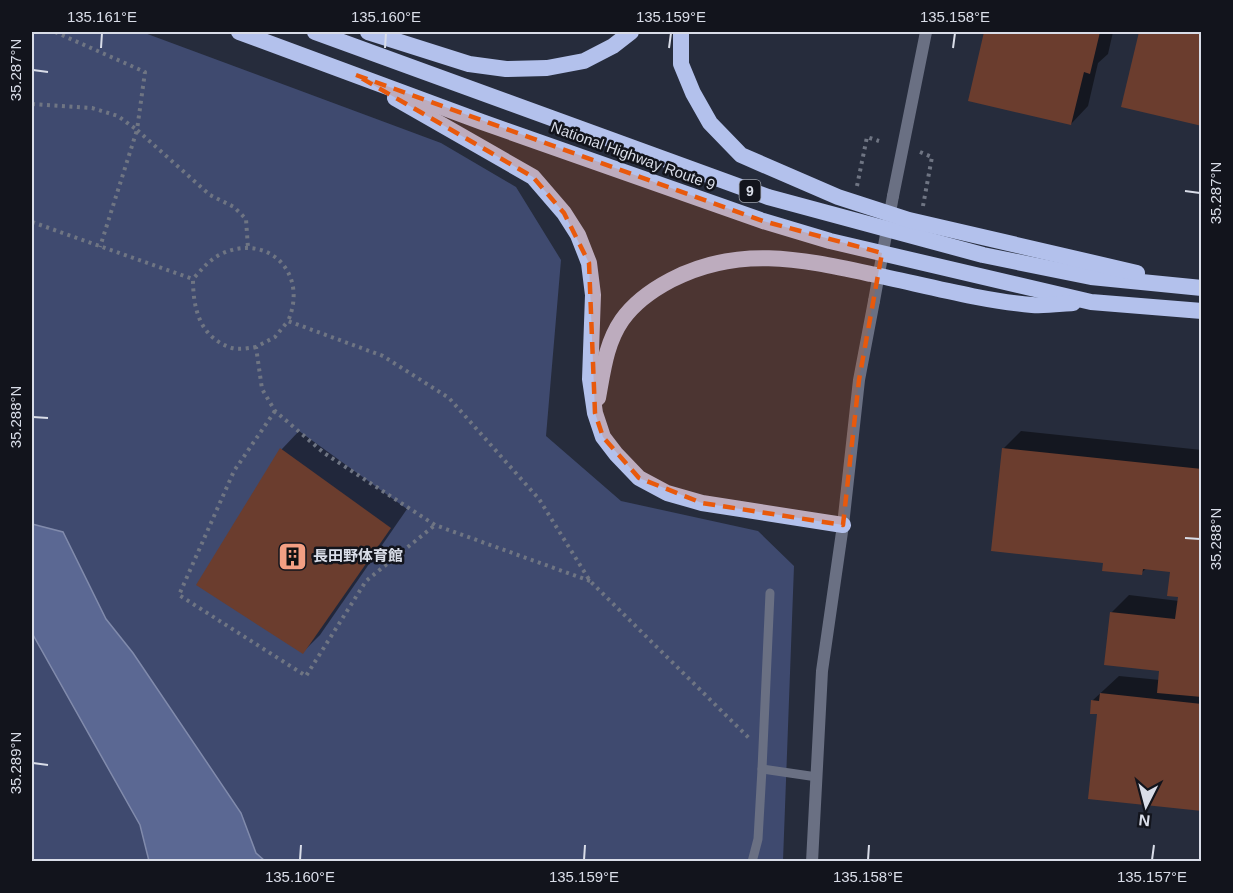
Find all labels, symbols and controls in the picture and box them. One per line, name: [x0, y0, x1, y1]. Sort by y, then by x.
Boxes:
text: 135.161°E: [67, 8, 137, 25]
text: 135.160°E: [351, 8, 421, 25]
text: 135.159°E: [636, 8, 706, 25]
text: 135.158°E: [920, 8, 990, 25]
text: 35.287°N: [7, 39, 24, 101]
street label: National Highway Route 9: [549, 118, 718, 193]
text: 35.287°N: [1207, 162, 1224, 224]
road number: 9: [740, 180, 760, 202]
text: 35.288°N: [7, 386, 24, 448]
text: 35.288°N: [1207, 508, 1224, 570]
building icon: 長田野体育館: [276, 540, 308, 572]
place label: 長田野体育館: [313, 547, 403, 564]
text: 35.289°N: [7, 732, 24, 794]
north arrow: [1116, 776, 1176, 836]
text: N: [1138, 811, 1151, 829]
text: 135.160°E: [265, 868, 335, 885]
text: 135.159°E: [549, 868, 619, 885]
text: 135.158°E: [833, 868, 903, 885]
text: 135.157°E: [1117, 868, 1187, 885]

